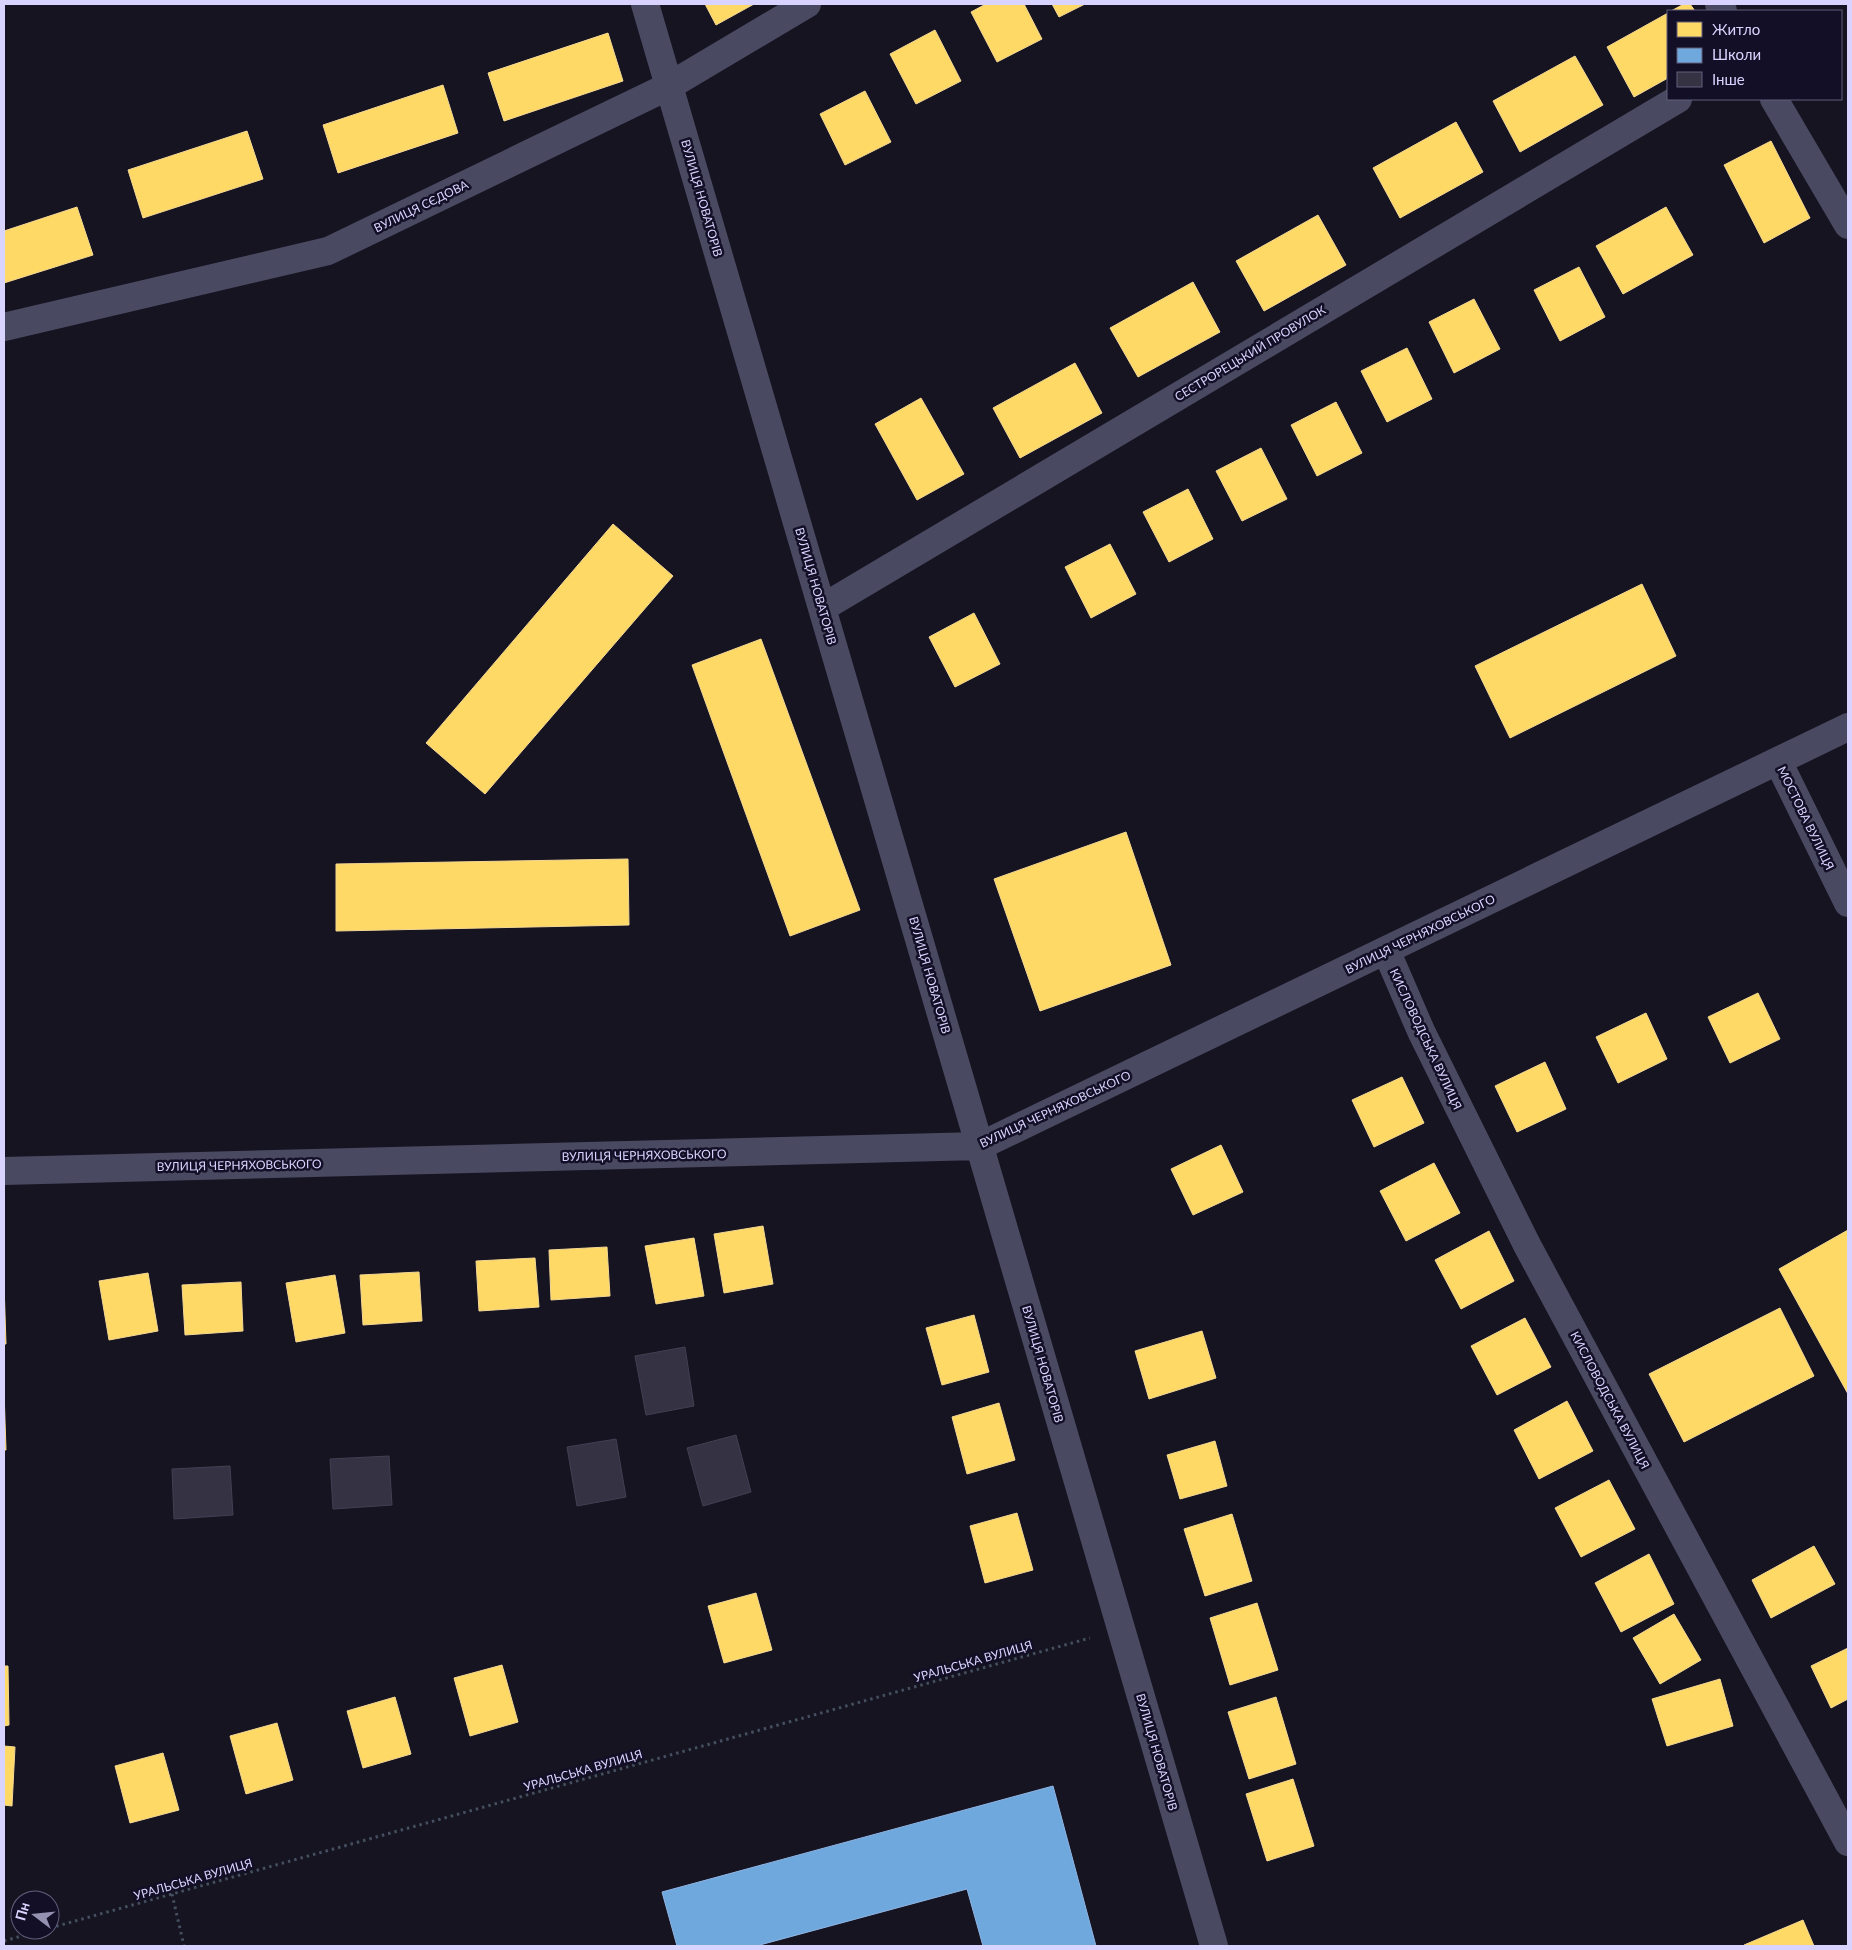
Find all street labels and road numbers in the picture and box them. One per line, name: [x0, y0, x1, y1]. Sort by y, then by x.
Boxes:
street label: ВУЛИЦЯ НОВАТОРІВ: [678, 138, 726, 258]
street label: ВУЛИЦЯ СЄДОВА: [371, 176, 471, 235]
street label: СЕСТРОРЕЦЬКИЙ ПРОВУЛОК: [1172, 302, 1328, 404]
street label: ВУЛИЦЯ НОВАТОРІВ: [792, 526, 840, 646]
street label: МОСТОВА ВУЛИЦЯ: [1774, 764, 1838, 872]
street label: ВУЛИЦЯ ЧЕРНЯХОВСЬКОГО: [1343, 891, 1498, 977]
street label: ВУЛИЦЯ НОВАТОРІВ: [906, 915, 954, 1035]
street label: КИСЛОВОДСЬКА ВУЛИЦЯ: [1387, 966, 1465, 1112]
street label: ВУЛИЦЯ ЧЕРНЯХОВСЬКОГО: [977, 1067, 1133, 1151]
street label: ВУЛИЦЯ ЧЕРНЯХОВСЬКОГО: [561, 1146, 727, 1164]
street label: ВУЛИЦЯ ЧЕРНЯХОВСЬКОГО: [156, 1156, 322, 1174]
street label: ВУЛИЦЯ НОВАТОРІВ: [1019, 1304, 1067, 1424]
street label: КИСЛОВОДСЬКА ВУЛИЦЯ: [1567, 1329, 1653, 1471]
street label: УРАЛЬСЬКА ВУЛИЦЯ: [912, 1637, 1034, 1685]
street label: ВУЛИЦЯ НОВАТОРІВ: [1133, 1692, 1181, 1812]
street label: УРАЛЬСЬКА ВУЛИЦЯ: [522, 1746, 644, 1794]
street label: УРАЛЬСЬКА ВУЛИЦЯ: [132, 1855, 254, 1903]

